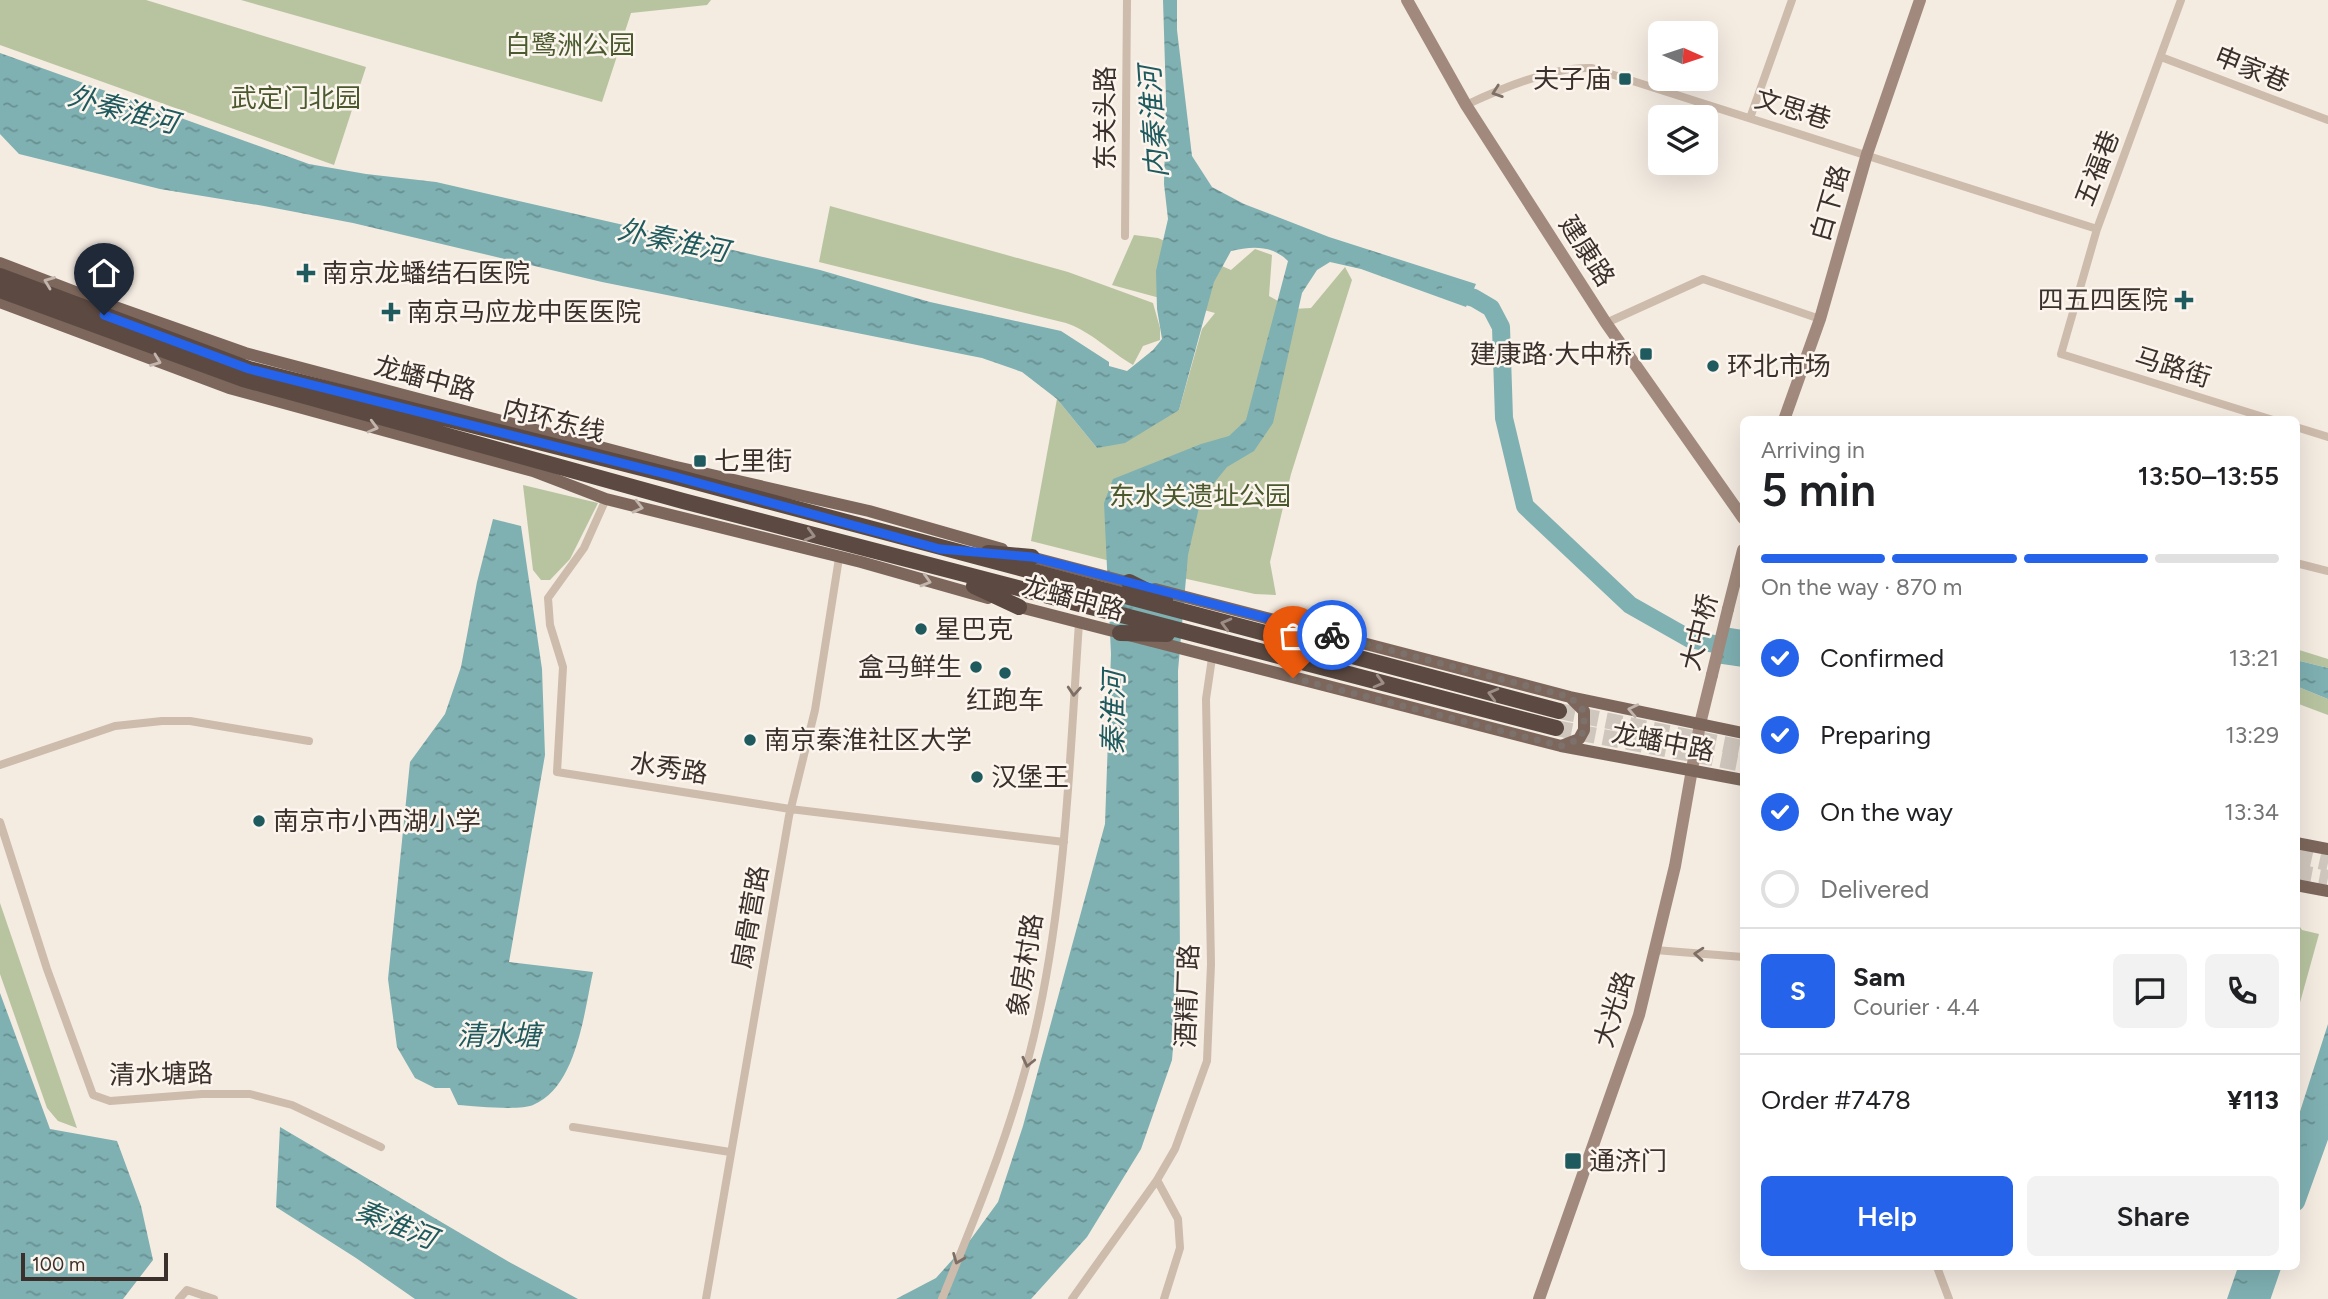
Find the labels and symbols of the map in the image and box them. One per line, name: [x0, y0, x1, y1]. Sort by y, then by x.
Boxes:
north arrow: [1648, 21, 1718, 91]
park label: 白鹭洲公园: [505, 29, 635, 61]
street label: 申家巷: [2210, 40, 2294, 98]
water label: 内秦淮河: [1132, 60, 1174, 179]
place label: 夫子庙: [1533, 63, 1611, 95]
street label: 东关头路: [1089, 66, 1121, 170]
marker: 夫子庙: [1617, 71, 1633, 87]
water label: 外秦淮河: [65, 78, 186, 141]
park label: 武定门北园: [231, 82, 361, 114]
street label: 文思巷: [1751, 82, 1835, 136]
one-way arrow: [1492, 84, 1504, 98]
street label: 五福巷: [2068, 126, 2126, 210]
street label: 白下路: [1804, 161, 1856, 245]
street label: 建康路: [1552, 210, 1622, 292]
water label: 外秦淮河: [615, 212, 736, 269]
pin: [74, 243, 134, 315]
place label: 南京龙蟠结石医院: [322, 257, 530, 289]
marker: 南京龙蟠结石医院: [296, 263, 316, 283]
one-way arrow: [44, 276, 56, 290]
place label: 四五四医院: [2038, 284, 2168, 316]
marker: 四五四医院: [2174, 290, 2194, 310]
place label: 南京马应龙中医医院: [407, 296, 641, 328]
marker: 南京马应龙中医医院: [381, 302, 401, 322]
place label: 建康路·大中桥: [1469, 338, 1632, 370]
street label: 马路街: [2131, 340, 2215, 394]
marker: 建康路·大中桥: [1638, 346, 1654, 362]
street label: 龙蟠中路: [371, 349, 479, 407]
place label: 环北市场: [1727, 350, 1831, 382]
one-way arrow: [149, 352, 161, 366]
marker: 环北市场: [1705, 358, 1721, 374]
street label: 内环东线: [500, 392, 608, 448]
one-way arrow: [367, 419, 379, 433]
place label: 七里街: [714, 445, 792, 477]
marker: 七里街: [692, 453, 708, 469]
park label: 东水关遗址公园: [1109, 480, 1291, 512]
one-way arrow: [631, 499, 643, 513]
one-way arrow: [804, 527, 816, 541]
street label: 龙蟠中路: [1019, 569, 1127, 627]
one-way arrow: [920, 572, 932, 587]
street label: 大中桥: [1674, 590, 1724, 674]
courier: [1297, 600, 1367, 670]
pin: [1263, 606, 1323, 678]
place label: 星巴克: [935, 613, 1013, 645]
one-way arrow: [1220, 618, 1232, 632]
marker: 星巴克: [913, 621, 929, 637]
place label: 盒马鲜生: [858, 651, 962, 683]
marker: 盒马鲜生: [968, 659, 984, 675]
marker: 红跑车: [997, 665, 1013, 681]
water label: 秦淮河: [1095, 666, 1131, 755]
one-way arrow: [1373, 674, 1385, 688]
place label: 红跑车: [966, 684, 1044, 716]
one-way arrow: [1067, 686, 1082, 697]
one-way arrow: [1488, 688, 1500, 702]
one-way arrow: [1627, 704, 1639, 719]
street label: 龙蟠中路: [1609, 716, 1717, 768]
place label: 南京秦淮社区大学: [764, 724, 972, 756]
marker: 南京秦淮社区大学: [742, 732, 758, 748]
street label: 水秀路: [628, 746, 710, 790]
place label: 汉堡王: [991, 761, 1069, 793]
marker: 汉堡王: [969, 769, 985, 785]
place label: 南京市小西湖小学: [273, 805, 481, 837]
marker: 南京市小西湖小学: [251, 813, 267, 829]
street label: 扇骨营路: [725, 863, 775, 971]
street label: 象房村路: [1001, 911, 1049, 1019]
street label: 酒精厂路: [1169, 943, 1205, 1049]
one-way arrow: [1693, 947, 1704, 962]
street label: 大光路: [1587, 967, 1641, 1051]
water label: 清水塘: [457, 1018, 545, 1052]
one-way arrow: [1022, 1056, 1036, 1068]
street label: 清水塘路: [109, 1057, 213, 1091]
place label: 通济门: [1589, 1145, 1667, 1177]
marker: 通济门: [1563, 1151, 1583, 1171]
water label: 秦淮河: [351, 1193, 446, 1257]
scale bar: [21, 1250, 168, 1282]
one-way arrow: [953, 1253, 967, 1265]

